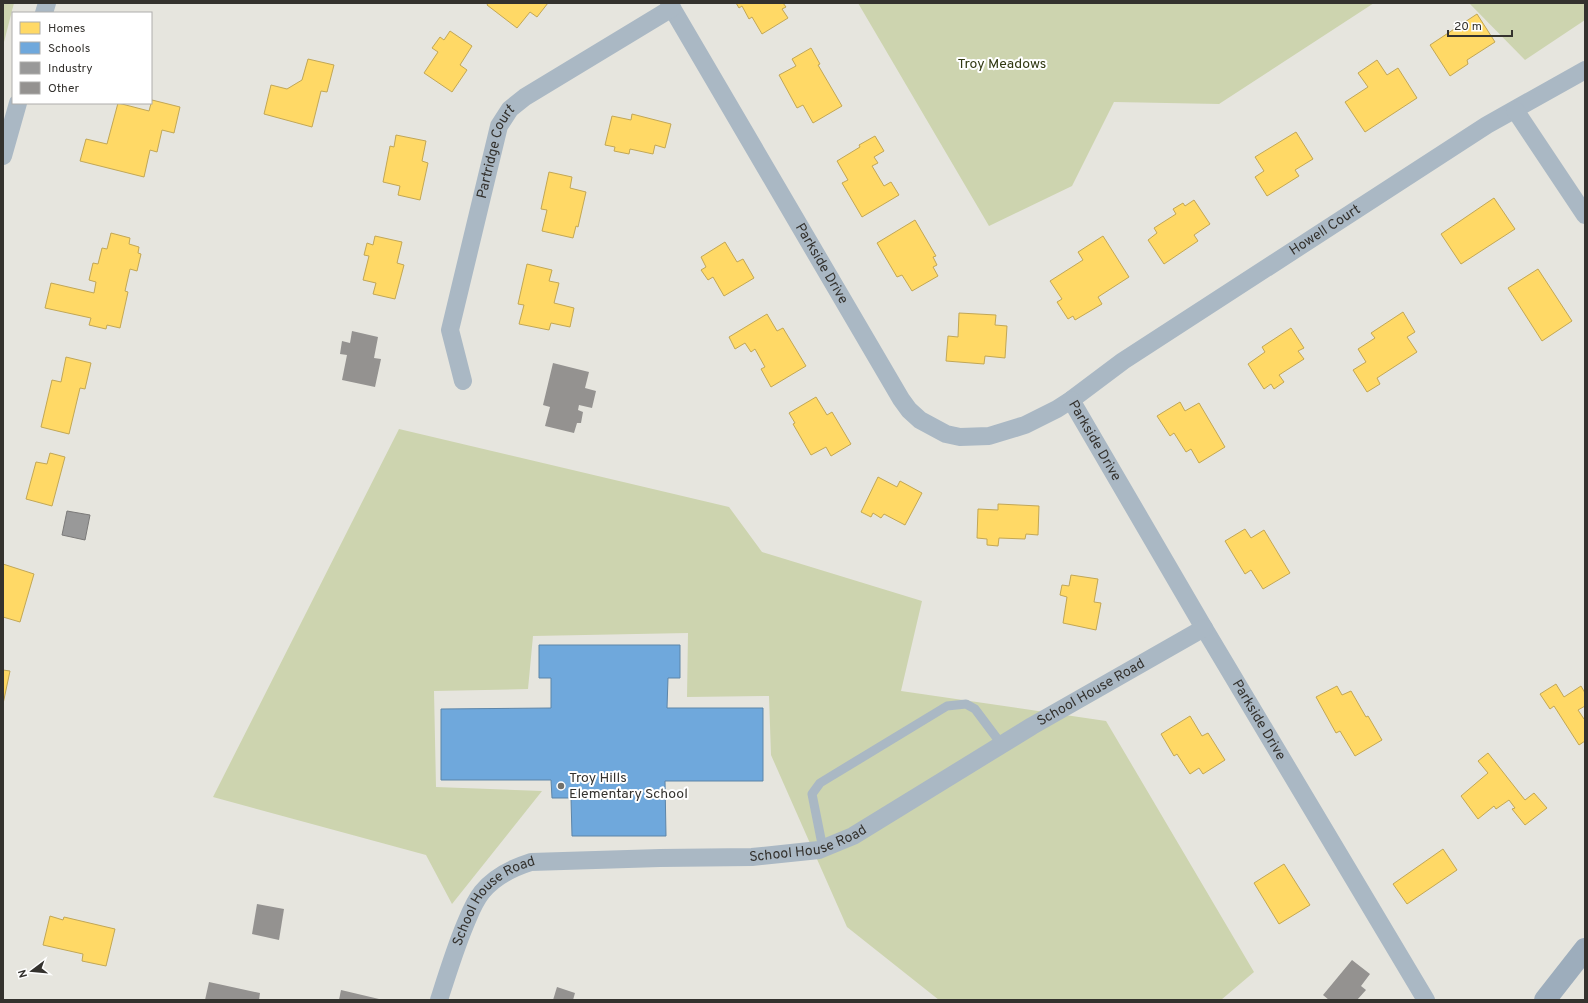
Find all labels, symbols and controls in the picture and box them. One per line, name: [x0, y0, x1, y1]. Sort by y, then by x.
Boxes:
legend: [12, 12, 152, 104]
scale bar: [1448, 12, 1512, 38]
text: 20 m: [1454, 19, 1482, 35]
text: Homes: [48, 21, 85, 37]
text: Schools: [48, 41, 90, 57]
park label: Troy Meadows: [958, 56, 1046, 73]
text: Industry: [48, 61, 93, 77]
text: Other: [48, 81, 80, 97]
street label: Partridge Court: [473, 100, 518, 200]
street label: Howell Court: [1286, 201, 1364, 259]
street label: Parkside Drive: [791, 220, 852, 307]
street label: Parkside Drive: [1064, 397, 1125, 484]
street label: School House Road: [1034, 655, 1148, 730]
street label: Parkside Drive: [1228, 677, 1289, 763]
place label: Troy Hills Elementary School: [569, 770, 688, 803]
marker: Troy Hills Elementary School: [556, 781, 566, 791]
street label: School House Road: [748, 821, 870, 866]
street label: School House Road: [449, 853, 537, 948]
north arrow: [12, 951, 52, 991]
text: N: [16, 968, 31, 979]

